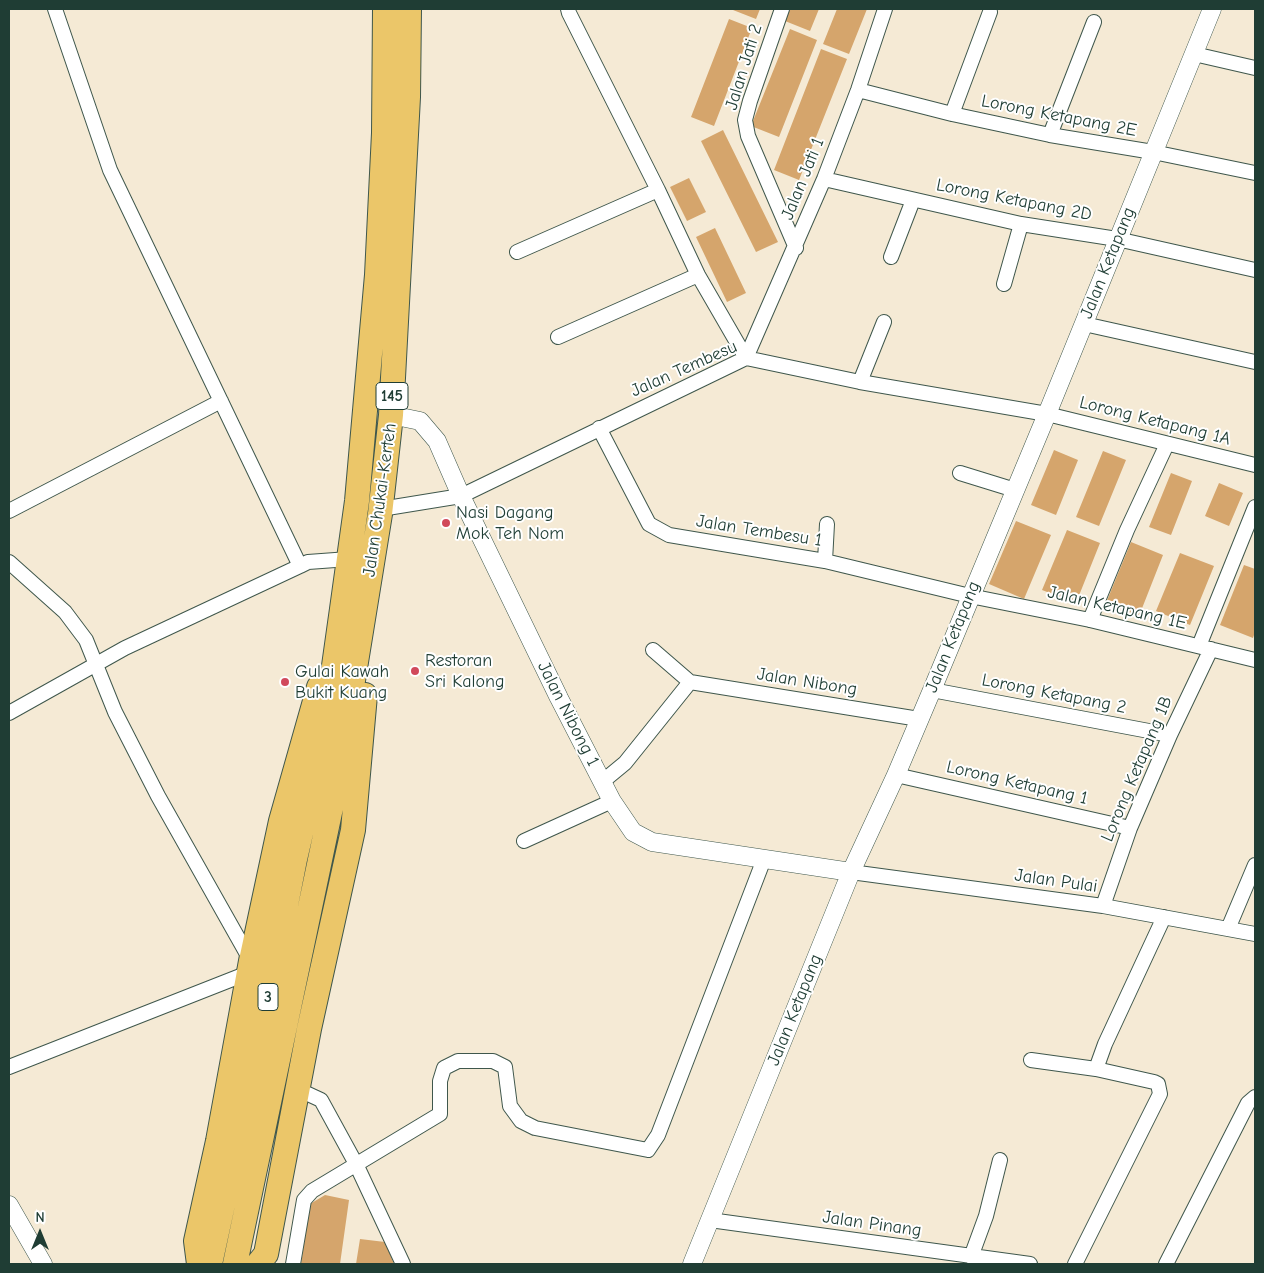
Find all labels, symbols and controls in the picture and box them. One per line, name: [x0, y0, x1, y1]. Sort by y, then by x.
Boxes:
street label: Jalan Jati 2: [721, 21, 767, 113]
street label: Lorong Ketapang 2E: [980, 90, 1138, 142]
street label: Jalan Jati 1: [777, 135, 829, 223]
street label: Lorong Ketapang 2D: [934, 174, 1094, 226]
street label: Jalan Ketapang: [1076, 204, 1140, 322]
street label: Jalan Tembesu: [628, 336, 740, 402]
road number: 145: [376, 382, 408, 410]
street label: Lorong Ketapang 1A: [1077, 392, 1233, 450]
street label: Jalan Chukai-Kerteh: [359, 422, 401, 578]
place label: Nasi Dagang Mok Teh Nom: [456, 502, 564, 544]
street label: Jalan Tembesu 1: [695, 510, 823, 552]
marker: Nasi Dagang Mok Teh Nom: [440, 517, 452, 529]
street label: Jalan Ketapang: [921, 578, 985, 696]
street label: Jalan Ketapang 1E: [1045, 581, 1189, 635]
place label: Restoran Sri Kalong: [425, 650, 505, 692]
street label: Jalan Nibong 1: [532, 658, 604, 770]
place label: Gulai Kawah Bukit Kuang: [295, 661, 389, 704]
street label: Jalan Nibong: [755, 663, 859, 701]
marker: Restoran Sri Kalong: [409, 665, 421, 677]
street label: Lorong Ketapang 2: [980, 669, 1128, 719]
marker: Gulai Kawah Bukit Kuang: [279, 676, 291, 688]
street label: Lorong Ketapang 1B: [1097, 693, 1177, 845]
street label: Lorong Ketapang 1: [944, 756, 1090, 810]
street label: Jalan Pulai: [1013, 865, 1099, 897]
street label: Jalan Ketapang: [763, 951, 827, 1069]
road number: 3: [258, 984, 278, 1010]
street label: Jalan Pinang: [821, 1206, 923, 1242]
north arrow: [15, 1208, 65, 1258]
text: N: [35, 1209, 45, 1226]

